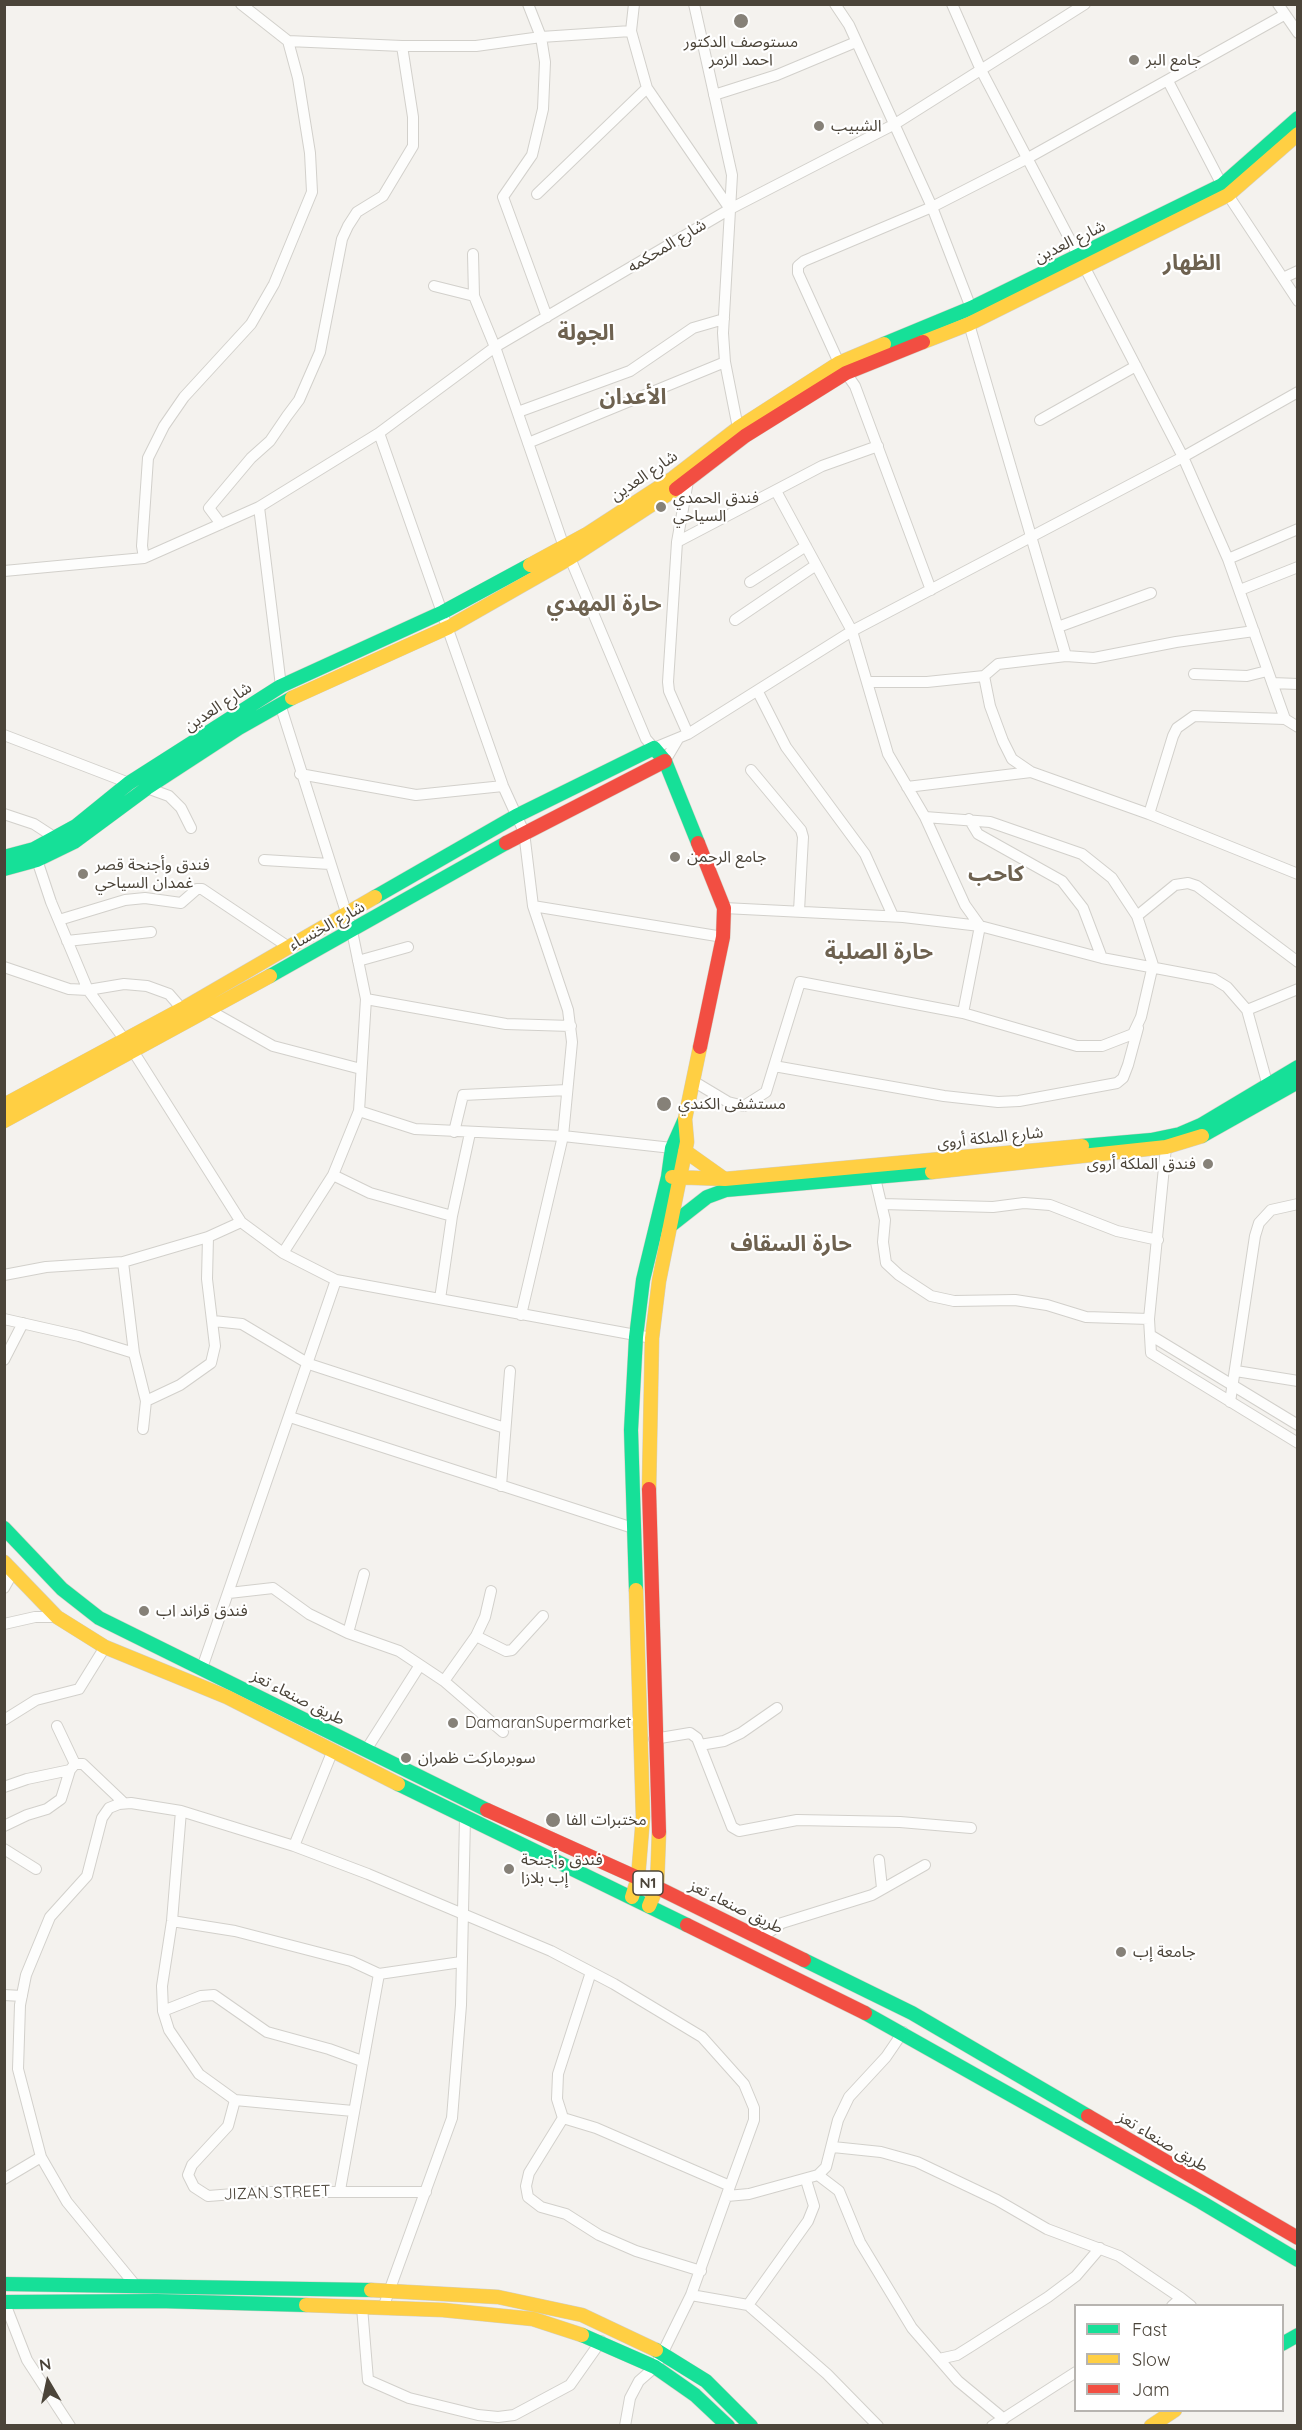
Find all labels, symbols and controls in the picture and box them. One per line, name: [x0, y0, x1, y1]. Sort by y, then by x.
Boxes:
marker: مستوصف الدكتور احمد الزمر: [732, 12, 750, 30]
place label: مستوصف الدكتور احمد الزمر: [684, 32, 798, 70]
place label: جامع البر: [1146, 50, 1201, 70]
marker: جامع البر: [1127, 53, 1141, 67]
place label: الشبيب: [831, 116, 882, 136]
marker: الشبيب: [812, 119, 826, 133]
street label: شارع المحكمه: [624, 215, 710, 277]
street label: شارع العدين: [1031, 217, 1109, 267]
district label: الظهار: [1163, 250, 1221, 276]
district label: الجولة: [557, 320, 615, 346]
district label: الأعدان: [599, 384, 667, 410]
street label: شارع العدين: [607, 447, 681, 505]
place label: فندق الحمدي السياحي: [673, 488, 759, 526]
marker: فندق الحمدي السياحي: [654, 500, 668, 514]
district label: حارة المهدي: [547, 591, 661, 617]
street label: شارع العدين: [181, 678, 255, 736]
place label: جامع الرحمن: [687, 847, 766, 867]
marker: جامع الرحمن: [668, 850, 682, 864]
place label: فندق وأجنحة قصر غمدان السياحي: [95, 855, 210, 893]
district label: كاحب: [968, 861, 1024, 887]
marker: فندق وأجنحة قصر غمدان السياحي: [76, 867, 90, 881]
street label: شارع الخنساء: [286, 897, 368, 955]
district label: حارة الصلبة: [825, 939, 933, 965]
place label: مستشفى الكندي: [678, 1094, 786, 1114]
marker: مستشفى الكندي: [655, 1095, 673, 1113]
street label: شارع الملكة أروى: [936, 1123, 1044, 1153]
place label: فندق الملكة أروى: [1087, 1154, 1196, 1174]
marker: فندق الملكة أروى: [1201, 1157, 1215, 1171]
district label: حارة السقاف: [730, 1231, 852, 1257]
place label: فندق قراند اب: [156, 1601, 248, 1621]
marker: فندق قراند اب: [137, 1604, 151, 1618]
street label: طريق صنعاء تعز: [248, 1666, 348, 1730]
place label: DamaranSupermarket: [465, 1713, 632, 1733]
marker: DamaranSupermarket: [446, 1716, 460, 1730]
place label: سوبرماركت ظمران: [418, 1748, 536, 1768]
marker: سوبرماركت ظمران: [399, 1751, 413, 1765]
place label: مختبرات الفا: [566, 1810, 647, 1830]
marker: مختبرات الفا: [544, 1811, 562, 1829]
place label: فندق وأجنحة إب بلازا: [521, 1850, 603, 1888]
marker: فندق وأجنحة إب بلازا: [502, 1862, 516, 1876]
road number: N1: [633, 1871, 663, 1895]
street label: طريق صنعاء تعز: [686, 1876, 786, 1938]
place label: جامعة إب: [1133, 1942, 1196, 1962]
marker: جامعة إب: [1114, 1945, 1128, 1959]
street label: طريق صنعاء تعز: [1114, 2107, 1212, 2177]
street label: JIZAN STREET: [223, 2182, 331, 2204]
legend: [1074, 2304, 1284, 2412]
text: Fast: [1132, 2318, 1167, 2341]
text: Slow: [1132, 2348, 1170, 2371]
north arrow: [18, 2352, 78, 2412]
text: N: [38, 2353, 53, 2375]
text: Jam: [1132, 2378, 1170, 2401]

